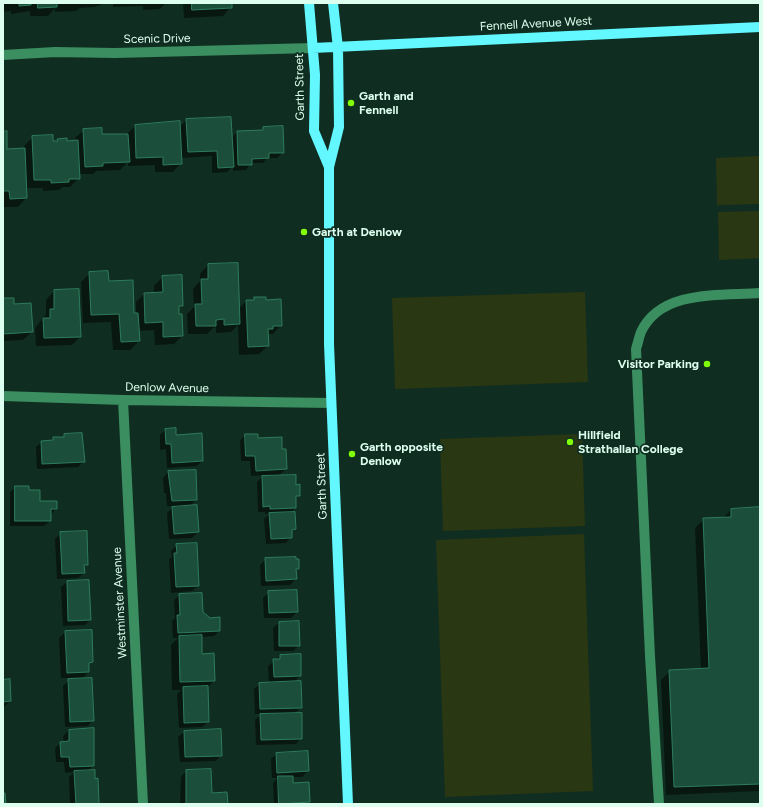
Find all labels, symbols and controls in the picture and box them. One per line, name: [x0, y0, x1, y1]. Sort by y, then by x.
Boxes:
street label: Fennell Avenue West: [479, 14, 593, 34]
street label: Scenic Drive: [123, 31, 191, 47]
street label: Garth Street: [292, 53, 308, 121]
place label: Garth and Fennell: [359, 89, 414, 117]
marker: Garth and Fennell: [346, 98, 356, 108]
place label: Garth at Denlow: [312, 225, 402, 239]
marker: Garth at Denlow: [299, 227, 309, 237]
place label: Visitor Parking: [618, 357, 699, 371]
marker: Visitor Parking: [702, 359, 712, 369]
street label: Denlow Avenue: [125, 380, 209, 396]
place label: Hillfield Strathallan College: [578, 428, 683, 456]
marker: Hillfield Strathallan College: [565, 437, 575, 447]
place label: Garth opposite Denlow: [360, 440, 443, 468]
marker: Garth opposite Denlow: [347, 449, 357, 459]
street label: Garth Street: [314, 452, 330, 520]
street label: Westminster Avenue: [110, 547, 130, 659]

